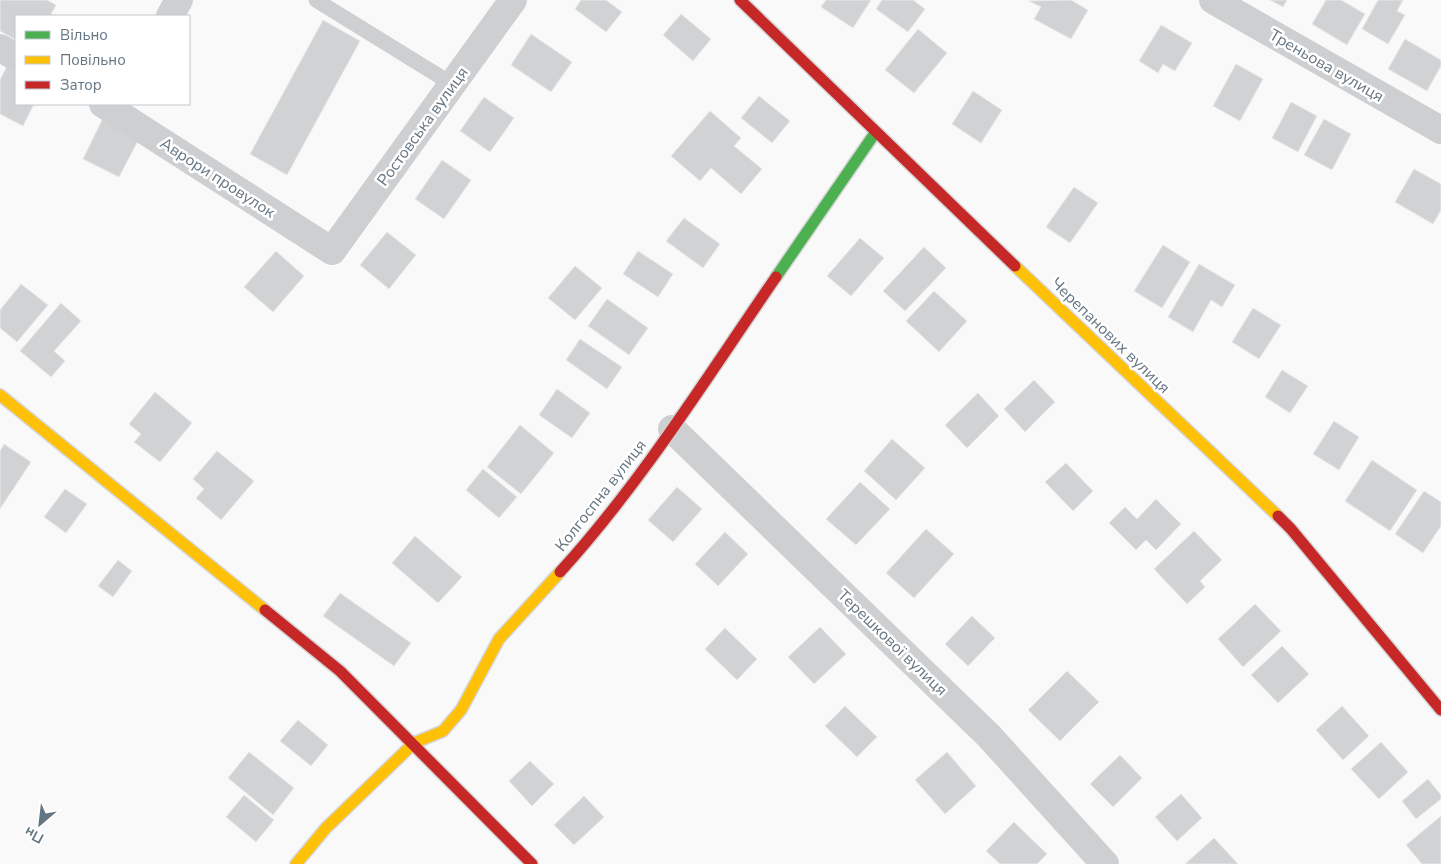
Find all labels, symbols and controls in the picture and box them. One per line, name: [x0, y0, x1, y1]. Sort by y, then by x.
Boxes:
legend: [15, 15, 190, 105]
street label: Треньова вулиця: [1265, 24, 1388, 108]
text: Вільно: [60, 25, 108, 45]
text: Повільно: [60, 50, 126, 70]
street label: Ростовська вулиця: [372, 63, 473, 191]
text: Затор: [60, 75, 102, 95]
street label: Аврори провулок: [156, 132, 280, 224]
street label: Черепанових вулиця: [1046, 273, 1175, 399]
street label: Колгоспна вулиця: [550, 435, 652, 556]
street label: Терешкової вулиця: [833, 585, 952, 701]
north arrow: [15, 799, 65, 849]
text: Пн: [21, 822, 47, 848]

